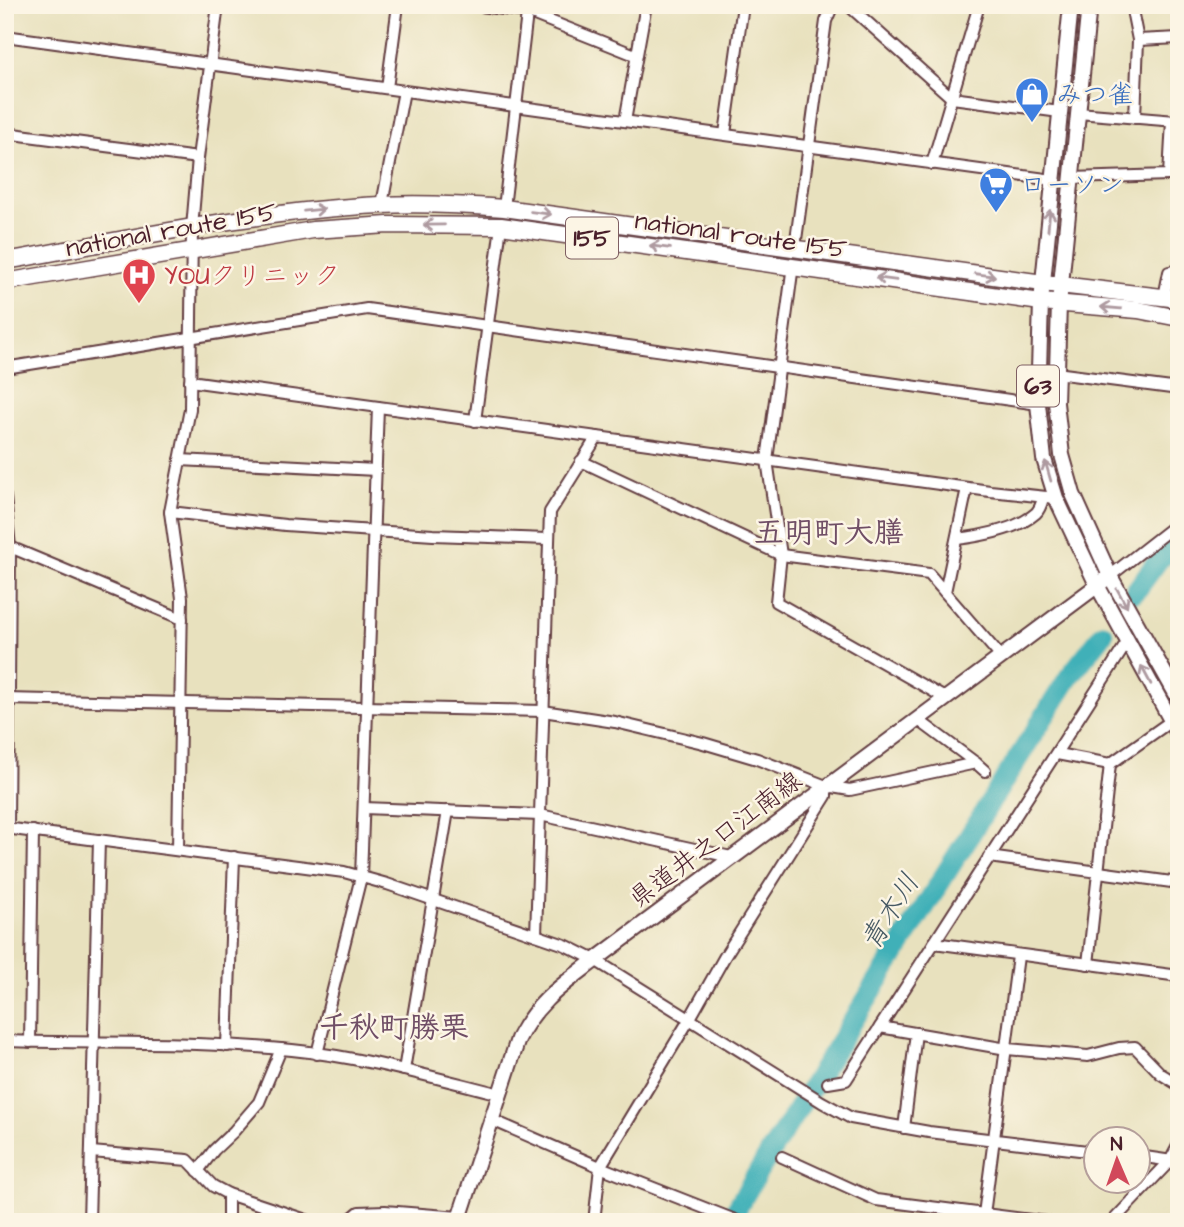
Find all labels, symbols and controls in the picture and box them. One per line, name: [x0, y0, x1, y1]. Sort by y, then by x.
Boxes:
shop icon: みつ雀: [1013, 75, 1051, 124]
place label: みつ雀: [1056, 77, 1134, 113]
supermarket icon: ローソン: [977, 165, 1015, 214]
place label: ローソン: [1020, 167, 1124, 203]
street label: national route 155: [63, 194, 279, 266]
street label: national route 155: [633, 202, 849, 268]
one-way arrow: [303, 204, 325, 217]
one-way arrow: [529, 206, 552, 219]
one-way arrow: [1043, 209, 1056, 232]
one-way arrow: [423, 218, 446, 231]
road number: 155: [566, 218, 618, 258]
one-way arrow: [650, 241, 672, 254]
hospital icon: YOUクリニック: [120, 256, 158, 305]
place label: YOUクリニック: [164, 258, 340, 294]
one-way arrow: [973, 268, 996, 281]
one-way arrow: [875, 272, 898, 285]
one-way arrow: [1101, 301, 1123, 314]
road number: 63: [1017, 366, 1059, 407]
one-way arrow: [1040, 460, 1053, 482]
district label: 五明町大膳: [754, 512, 904, 554]
one-way arrow: [1116, 587, 1129, 608]
one-way arrow: [1139, 665, 1153, 686]
street label: 県道井之口江南線: [622, 763, 809, 917]
water label: 青木川: [851, 866, 929, 958]
district label: 千秋町勝栗: [319, 1007, 469, 1049]
north arrow: [1082, 1126, 1152, 1196]
text: N: [1110, 1131, 1123, 1158]

